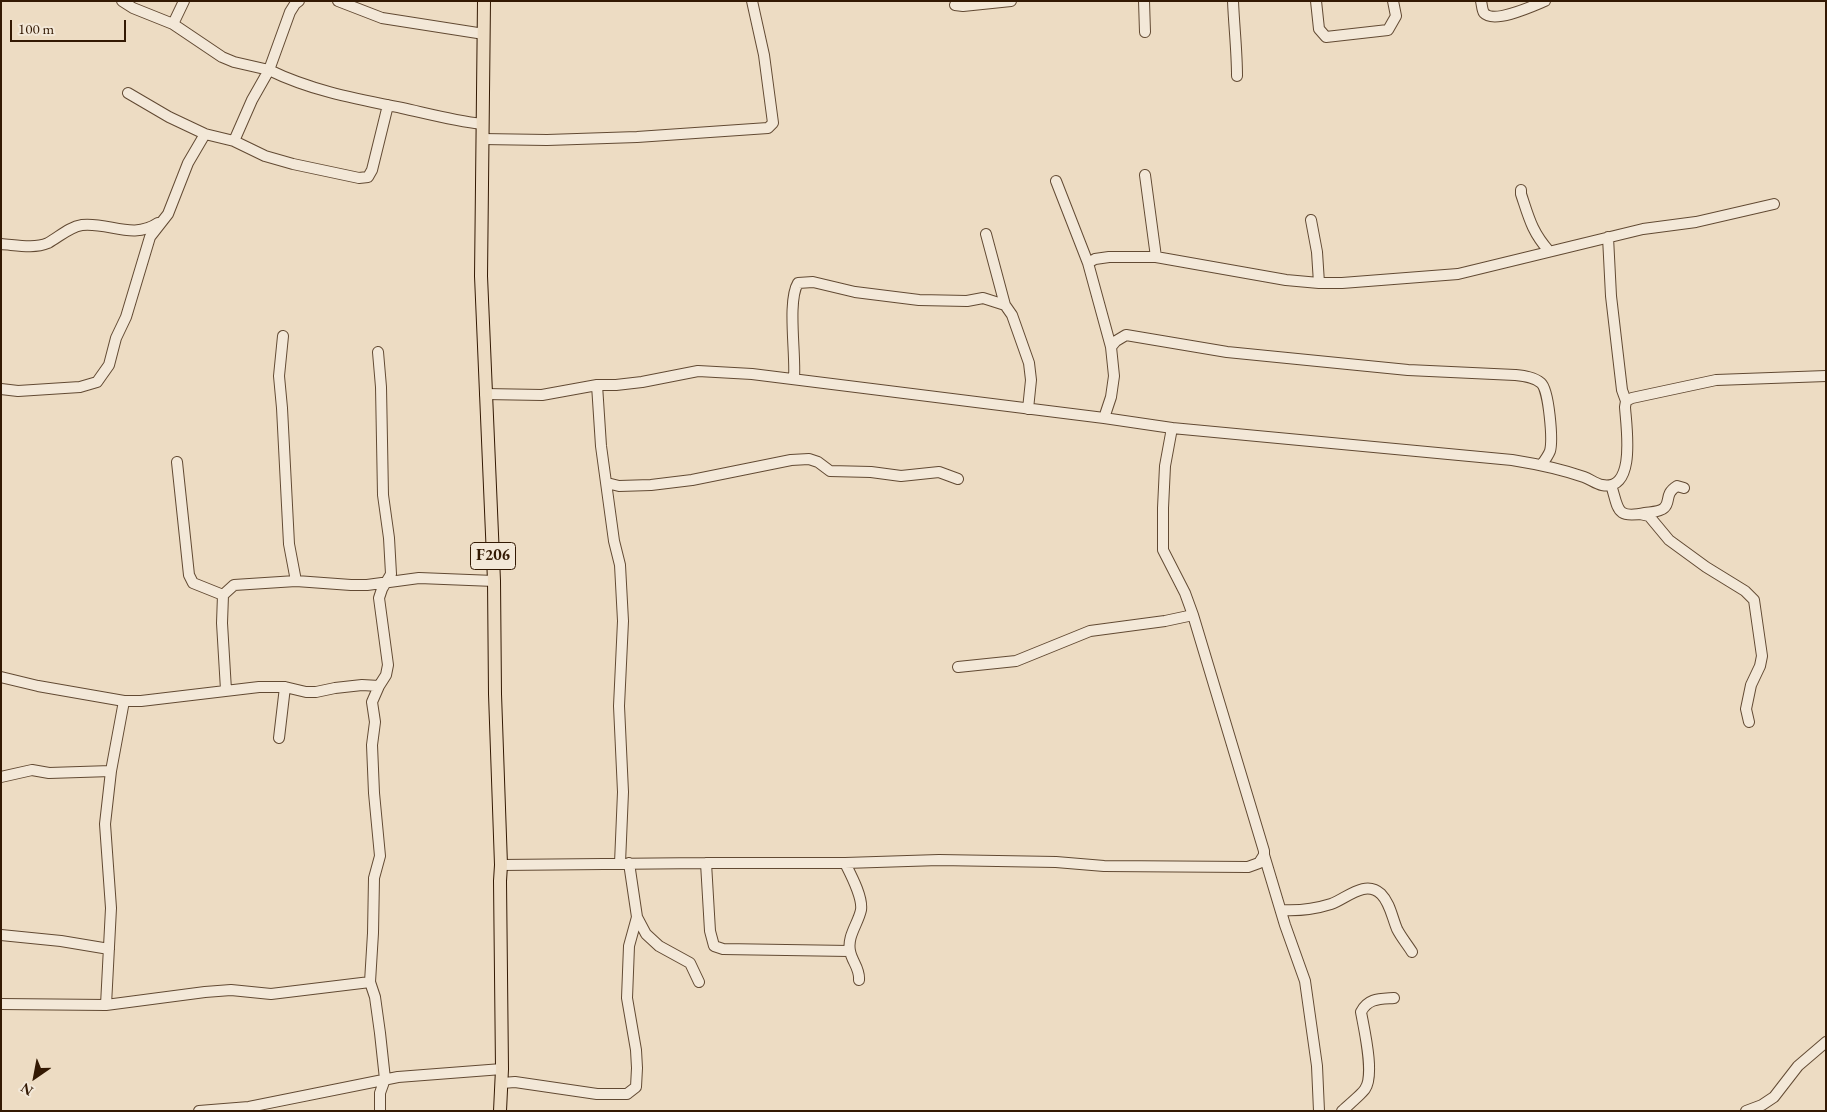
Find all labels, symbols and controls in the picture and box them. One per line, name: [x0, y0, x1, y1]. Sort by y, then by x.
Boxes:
scale bar: [12, 10, 129, 42]
text: 100 m: [18, 19, 54, 38]
road number: F206: [470, 542, 516, 570]
north arrow: [10, 1052, 60, 1102]
text: N: [17, 1079, 36, 1100]

